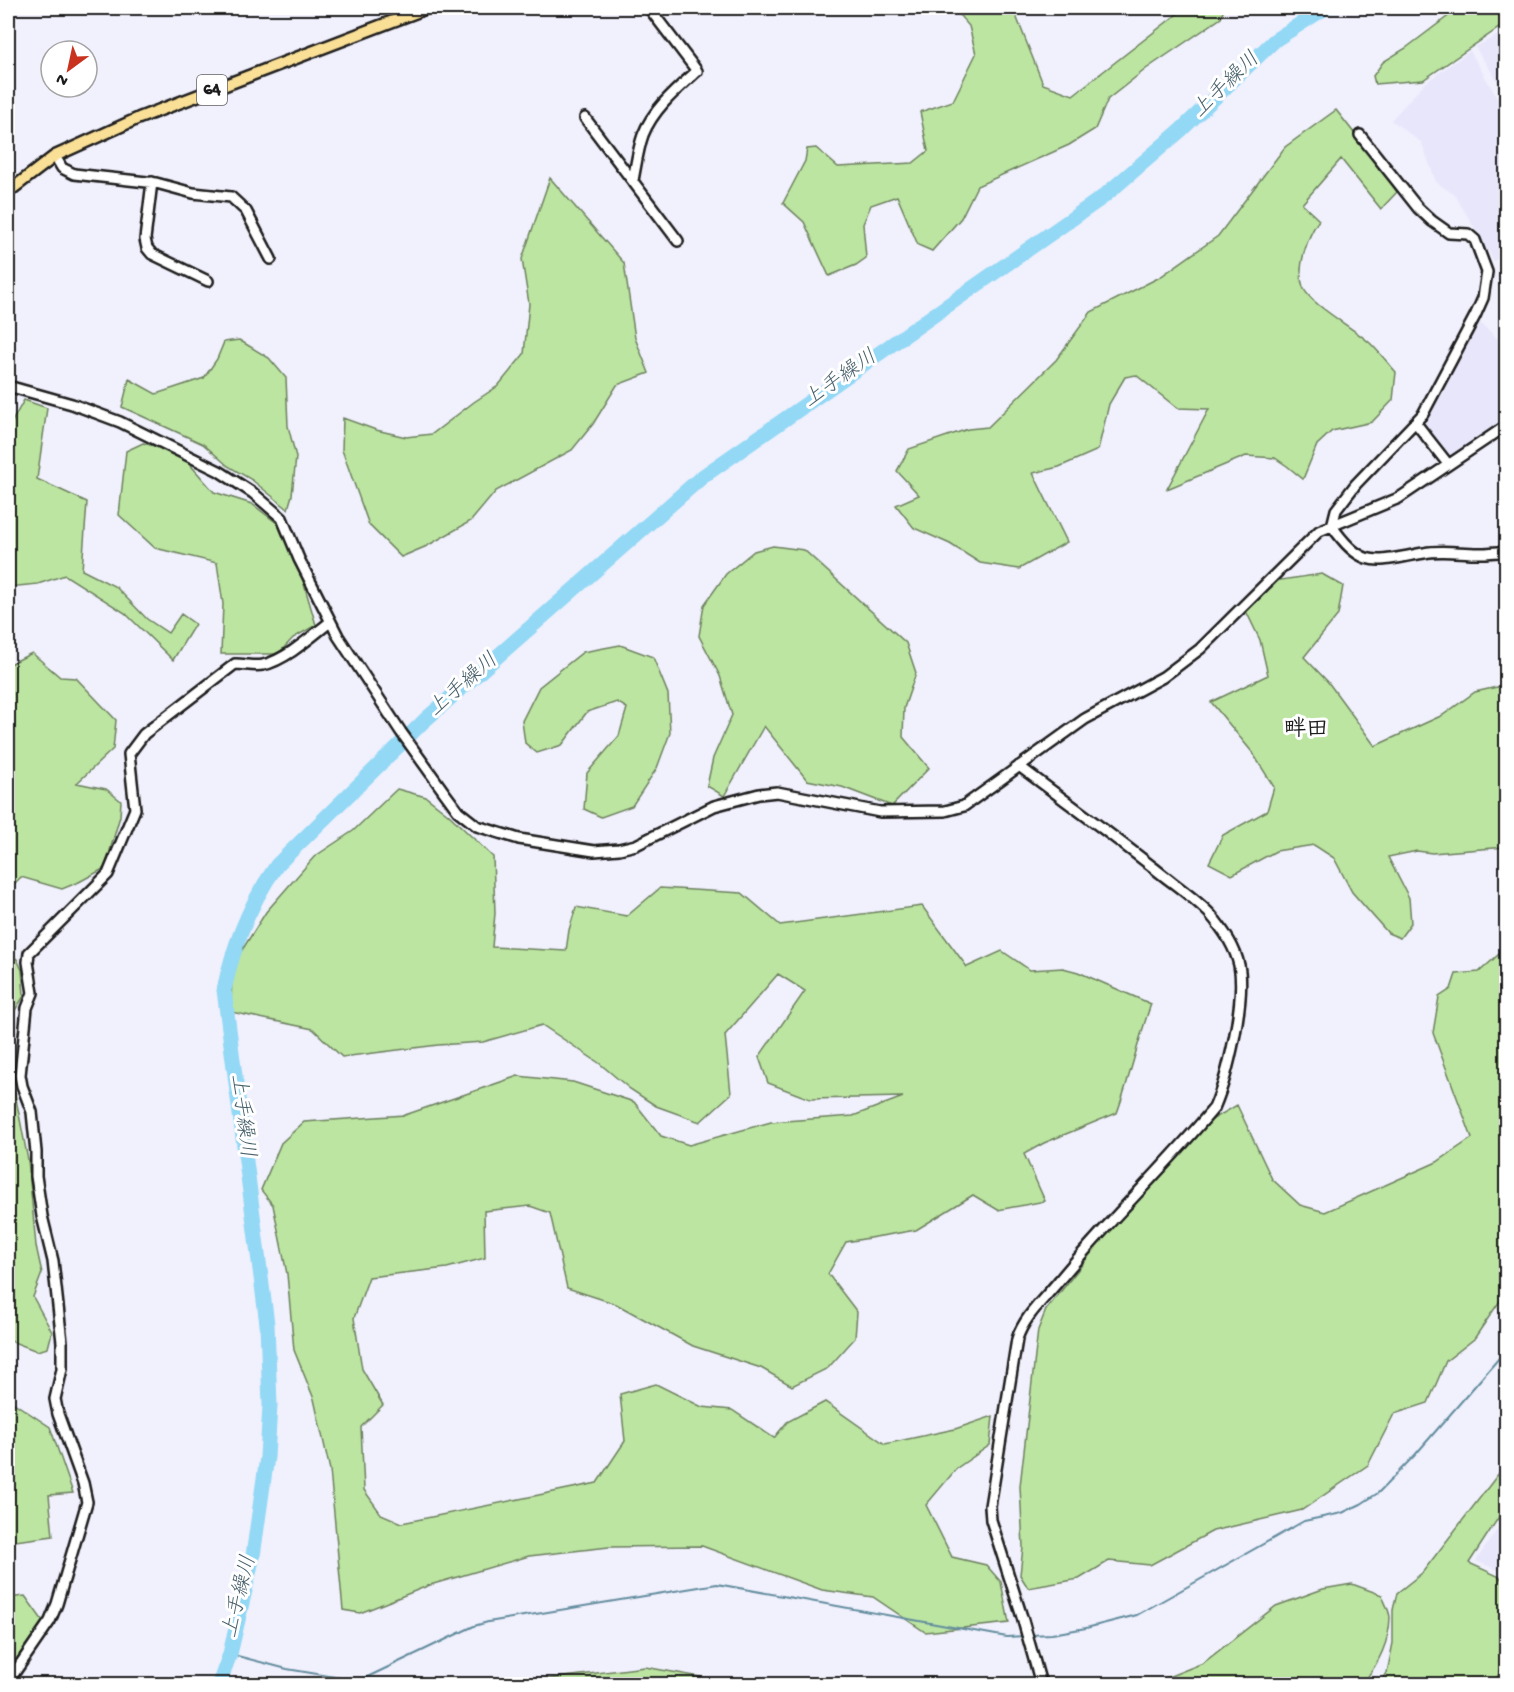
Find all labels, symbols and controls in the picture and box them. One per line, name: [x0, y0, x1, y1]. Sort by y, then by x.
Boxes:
north arrow: [39, 39, 99, 99]
water label: 上手繰川: [1187, 47, 1266, 124]
text: N: [53, 68, 72, 89]
road number: 64: [197, 75, 227, 105]
water label: 上手繰川: [799, 345, 883, 414]
water label: 上手繰川: [423, 648, 504, 723]
district label: 畔田: [1284, 716, 1328, 744]
water label: 上手繰川: [223, 1073, 260, 1159]
water label: 上手繰川: [218, 1553, 263, 1641]

